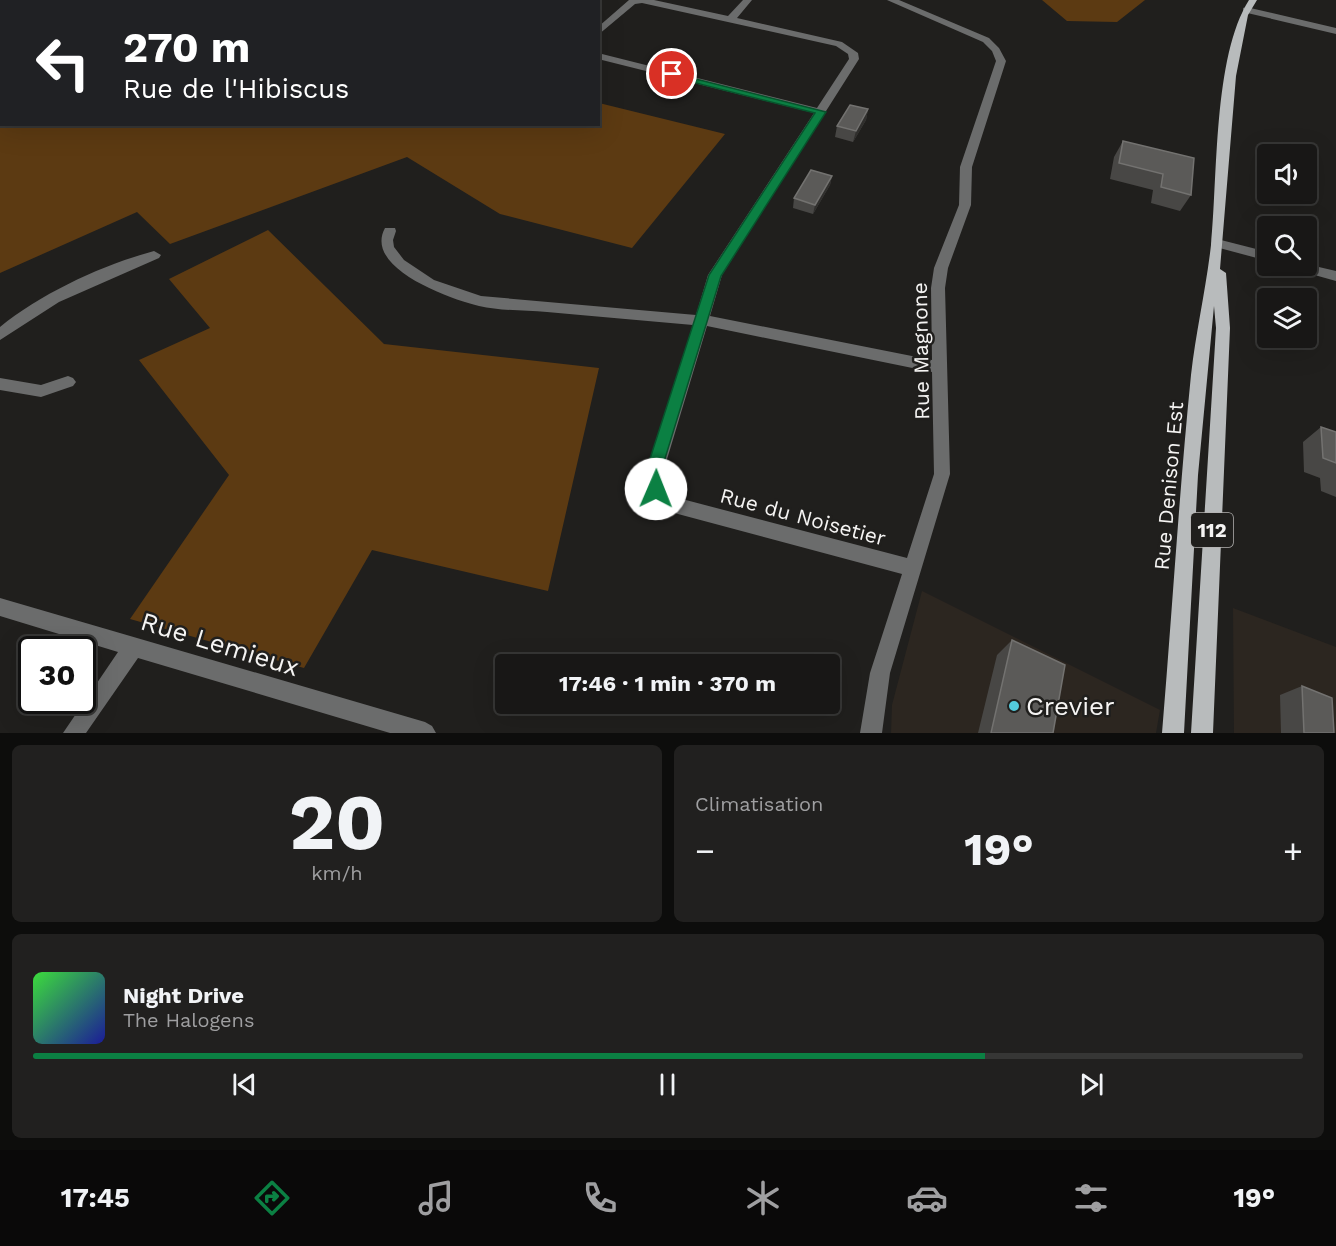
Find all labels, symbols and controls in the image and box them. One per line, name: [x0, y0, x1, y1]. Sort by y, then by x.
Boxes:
text: 270 m: [123, 23, 250, 72]
icon: left: [24, 24, 102, 102]
pin: [646, 48, 697, 99]
icon: arrive: [655, 57, 688, 90]
text: Rue de l'Hibiscus: [123, 73, 349, 105]
map controls: [1257, 144, 1317, 348]
button: sound: [1257, 144, 1317, 204]
button: search: [1257, 216, 1317, 276]
street label: Rue Magnone: [907, 282, 934, 420]
button: layers: [1257, 288, 1317, 348]
street label: Rue Denison Est: [1149, 401, 1188, 571]
position arrow: [624, 457, 688, 521]
street label: Rue du Noisetier: [717, 482, 889, 551]
road number: 112: [1191, 513, 1233, 547]
street label: Rue Lemieux: [137, 606, 303, 682]
speed limit sign: 30: [18, 636, 96, 714]
text: 17:46 · 1 min · 370 m: [559, 671, 776, 696]
place label: Crevier: [1026, 691, 1115, 721]
marker: Crevier: [1007, 699, 1021, 713]
text: 20: [289, 776, 385, 868]
text: Climatisation: [695, 792, 823, 816]
text: 19°: [964, 823, 1034, 876]
text: −: [695, 831, 715, 870]
text: +: [1283, 831, 1303, 870]
text: km/h: [311, 861, 363, 885]
text: Night Drive: [123, 983, 244, 1008]
text: The Halogens: [123, 1008, 255, 1032]
icon: previous: [228, 1068, 261, 1101]
icon: pause: [651, 1068, 684, 1101]
icon: next: [1075, 1068, 1108, 1101]
icon: directions: [251, 1177, 293, 1219]
icon: music: [415, 1177, 457, 1219]
icon: phone: [579, 1177, 621, 1219]
icon: climate: [742, 1177, 784, 1219]
icon: car: [906, 1177, 948, 1219]
icon: filters: [1070, 1177, 1112, 1219]
text: 17:45: [61, 1182, 130, 1214]
text: 19°: [1233, 1182, 1275, 1214]

